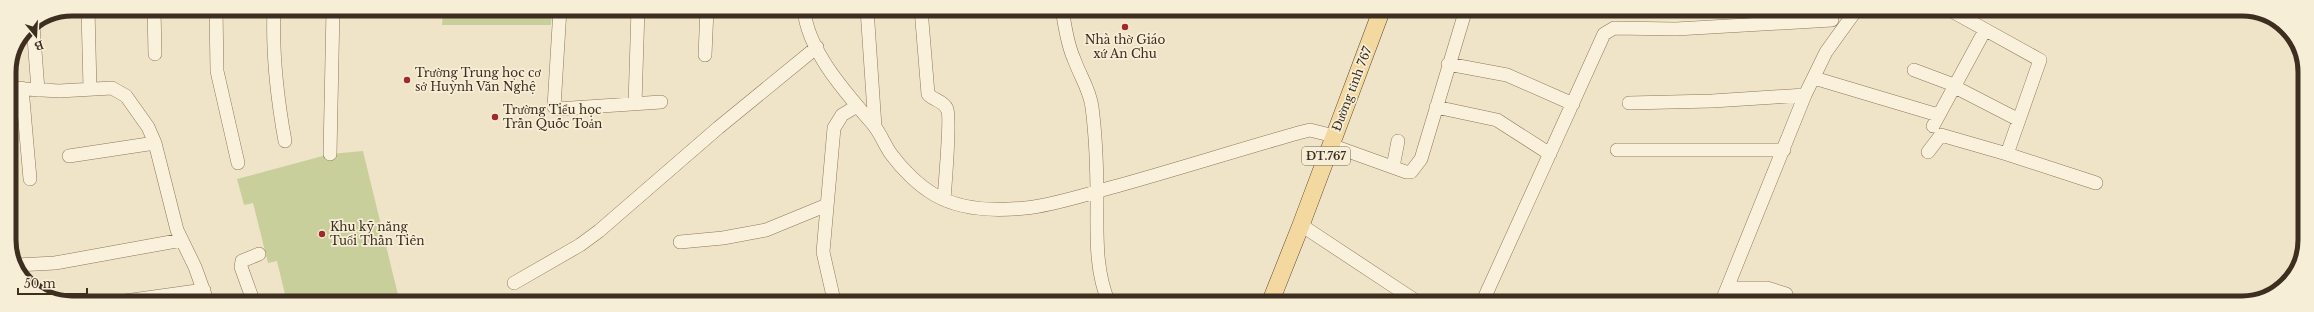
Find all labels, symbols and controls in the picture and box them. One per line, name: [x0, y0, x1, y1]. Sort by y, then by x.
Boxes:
north arrow: [16, 16, 56, 56]
marker: Nhà thờ Giáo xứ An Chu: [1120, 22, 1130, 32]
place label: Nhà thờ Giáo xứ An Chu: [1085, 32, 1165, 61]
text: B: [33, 37, 45, 54]
street label: Đường tỉnh 767: [1328, 43, 1375, 133]
place label: Trường Trung học cơ sở Huỳnh Văn Nghệ: [415, 65, 541, 94]
marker: Trường Trung học cơ sở Huỳnh Văn Nghệ: [402, 75, 412, 85]
place label: Trường Tiểu học Trần Quốc Toản: [503, 102, 602, 131]
marker: Trường Tiểu học Trần Quốc Toản: [490, 112, 500, 122]
road number: ĐT.767: [1302, 147, 1350, 165]
place label: Khu kỹ năng Tuổi Thần Tiên: [330, 219, 425, 248]
marker: Khu kỹ năng Tuổi Thần Tiên: [317, 229, 327, 239]
scale bar: [18, 270, 87, 296]
text: 50 m: [24, 276, 56, 291]

